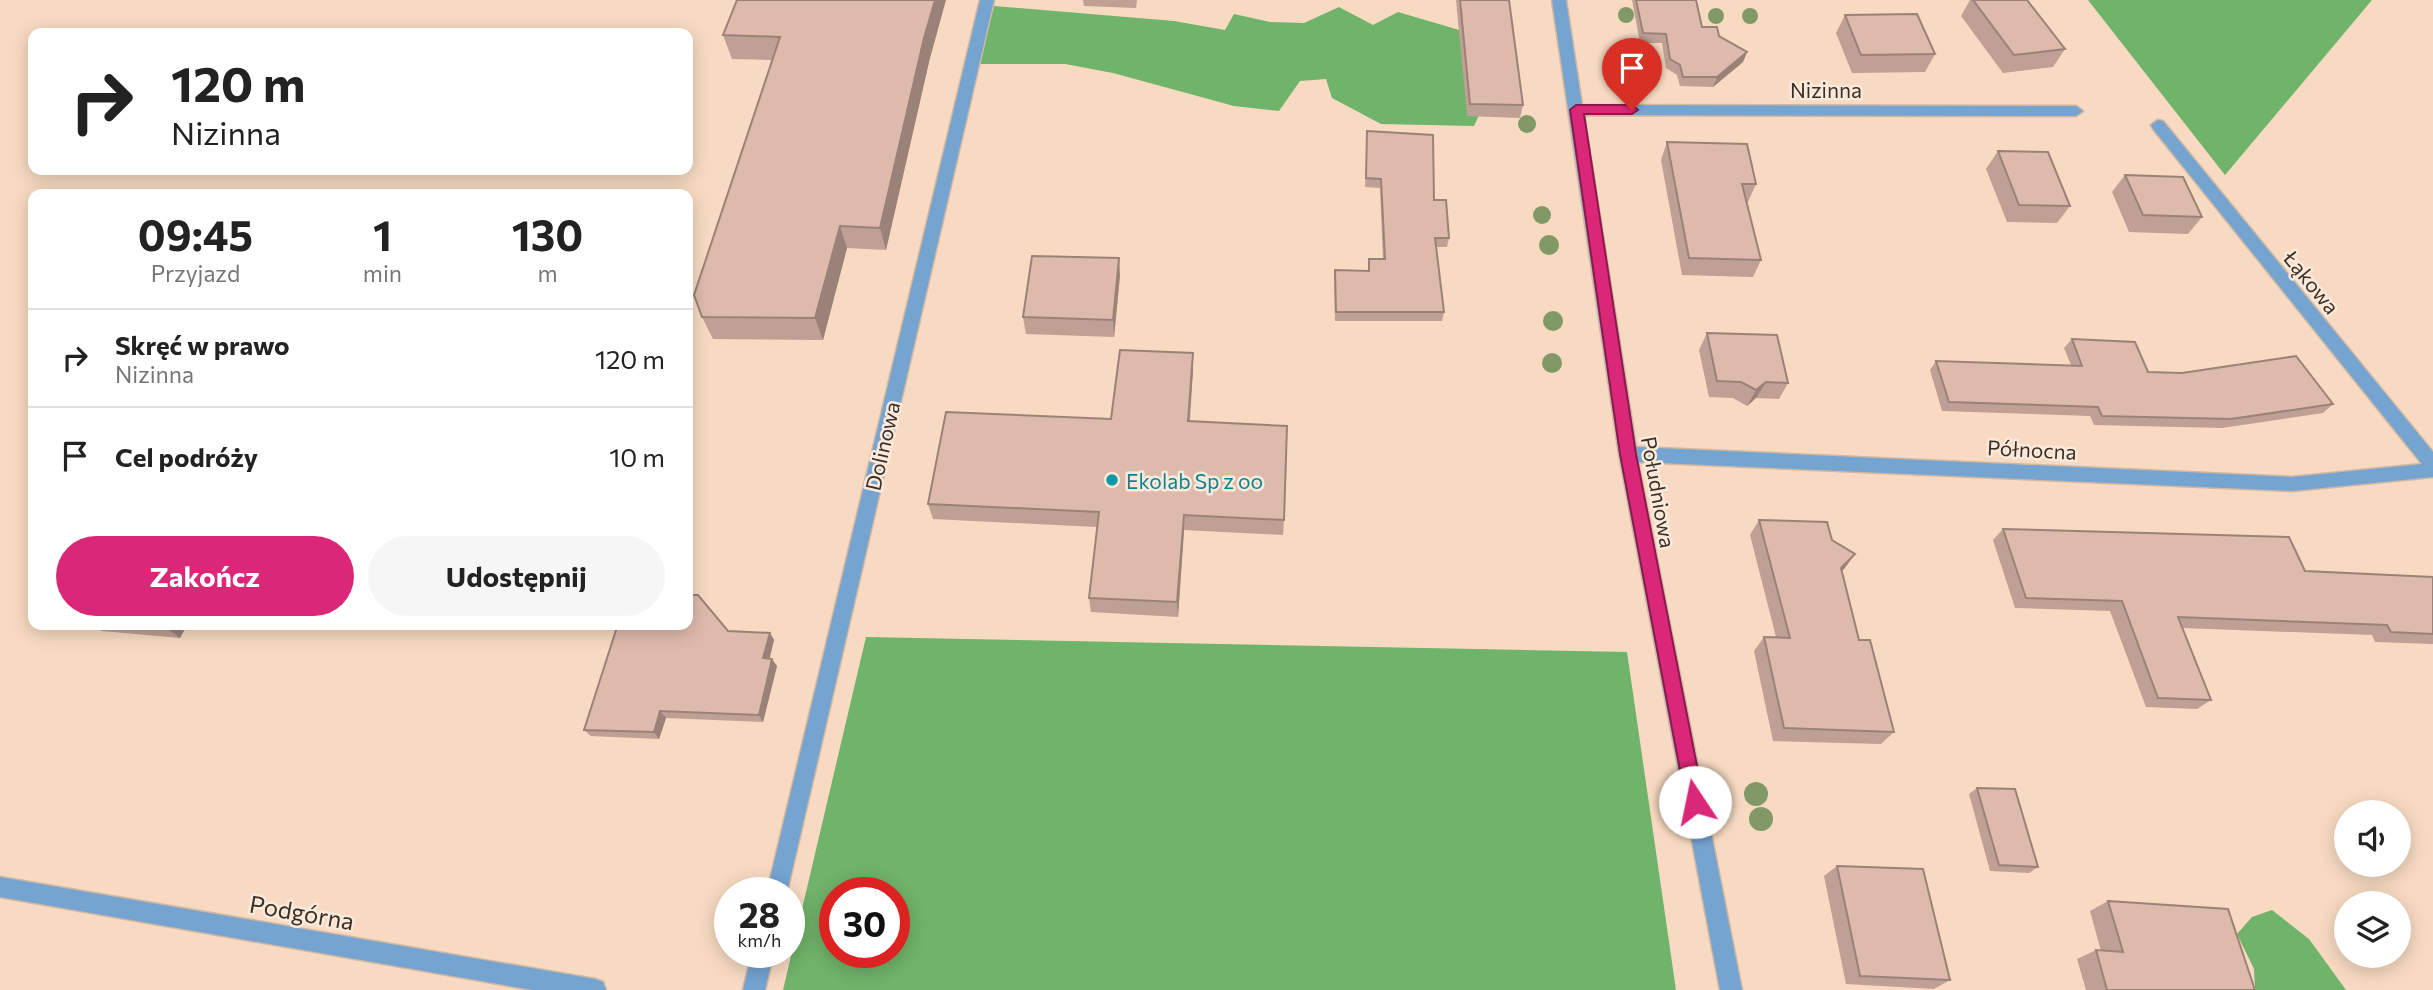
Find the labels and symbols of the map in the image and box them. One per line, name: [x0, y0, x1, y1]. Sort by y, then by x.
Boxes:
pin: [1602, 38, 1662, 110]
street label: Nizinna: [1790, 77, 1862, 102]
street label: Łąkowa: [2278, 245, 2345, 319]
street label: Dolinowa: [860, 399, 904, 493]
street label: Południowa: [1637, 434, 1681, 550]
street label: Północna: [1987, 434, 2077, 464]
place label: Ekolab Sp z oo: [1126, 468, 1263, 493]
marker: Ekolab Sp z oo: [1104, 472, 1120, 488]
position arrow: [1658, 765, 1732, 839]
speed limit sign: 30: [819, 877, 910, 968]
street label: Podgórna: [247, 889, 357, 935]

